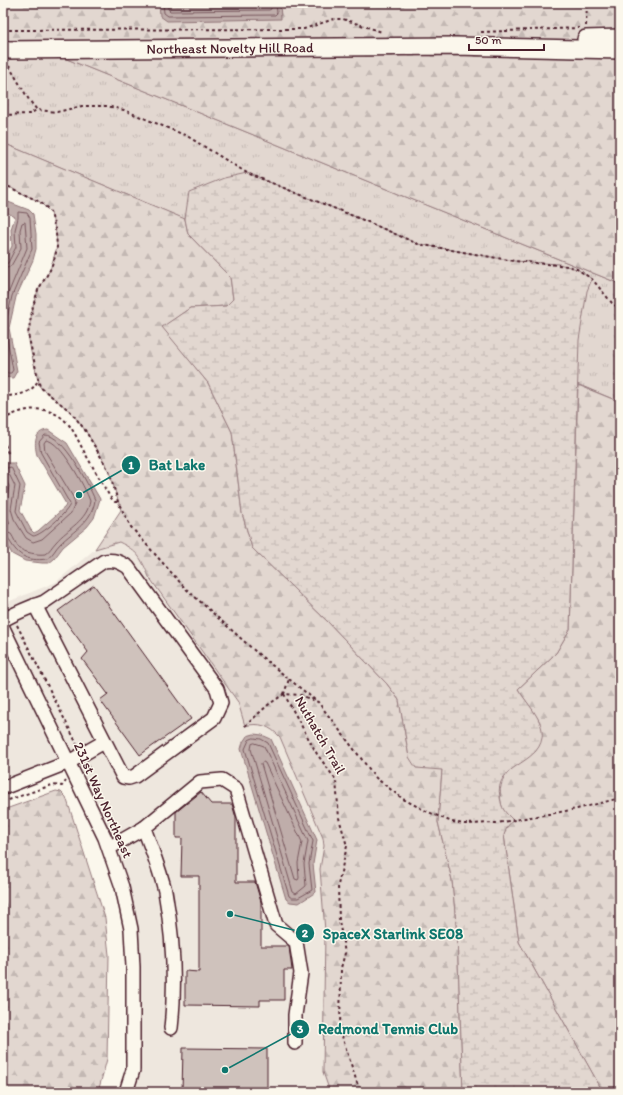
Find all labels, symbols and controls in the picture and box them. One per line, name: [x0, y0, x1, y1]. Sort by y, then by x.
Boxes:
scale bar: [469, 26, 544, 52]
text: 50 m: [475, 33, 501, 47]
street label: Northeast Novelty Hill Road: [146, 39, 314, 57]
callout: Bat Lake: [121, 452, 214, 479]
text: Bat Lake: [149, 456, 205, 474]
text: 1: [128, 458, 134, 472]
street label: Nuthatch Trail: [291, 693, 349, 777]
street label: 231st Way Northeast: [70, 739, 136, 861]
callout: SpaceX Starlink SE08: [295, 920, 471, 947]
text: SpaceX Starlink SE08: [323, 925, 464, 944]
text: 2: [302, 926, 309, 940]
callout: Redmond Tennis Club: [290, 1015, 465, 1042]
text: Redmond Tennis Club: [318, 1020, 458, 1038]
text: 3: [297, 1022, 304, 1036]

